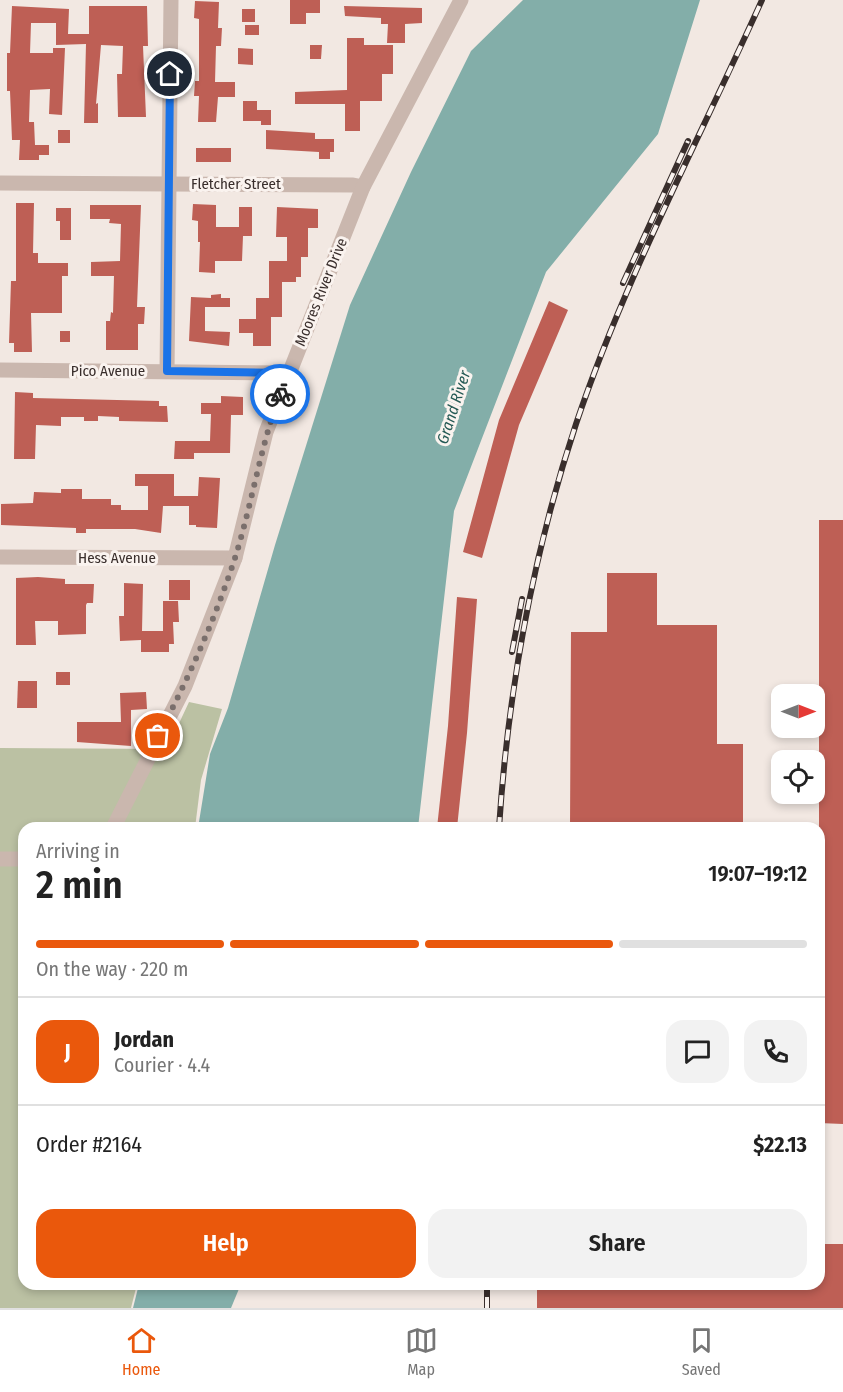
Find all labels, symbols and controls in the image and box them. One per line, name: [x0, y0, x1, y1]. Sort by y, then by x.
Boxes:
pin: [144, 48, 195, 99]
icon: home: [153, 57, 186, 90]
street label: Fletcher Street: [191, 175, 281, 193]
street label: Moores River Drive: [291, 235, 351, 349]
street label: Pico Avenue: [71, 362, 145, 380]
courier: [250, 364, 310, 424]
water label: Grand River: [433, 368, 474, 446]
icon: bike: [264, 378, 297, 411]
street label: Hess Avenue: [78, 549, 156, 567]
north arrow: [771, 684, 825, 738]
map controls: [771, 684, 825, 804]
pin: [132, 710, 183, 761]
icon: bag: [141, 719, 174, 752]
button: locate: [771, 750, 825, 804]
text: Arriving in: [36, 839, 120, 863]
text: 19:07–19:12: [708, 860, 807, 887]
text: 2 min: [36, 862, 123, 908]
text: On the way · 220 m: [36, 957, 189, 981]
button: chat: [666, 1020, 729, 1083]
button: phone: [744, 1020, 807, 1083]
text: Jordan: [114, 1026, 174, 1053]
text: J: [64, 1038, 71, 1065]
text: Courier · 4.4: [114, 1053, 210, 1077]
text: Order #2164: [36, 1131, 142, 1158]
text: $22.13: [753, 1131, 807, 1158]
button: Help: [36, 1209, 416, 1278]
button: Share: [428, 1209, 807, 1278]
tab: Home: [122, 1324, 160, 1379]
tab: Map: [405, 1324, 438, 1379]
tab: Saved: [682, 1324, 721, 1379]

